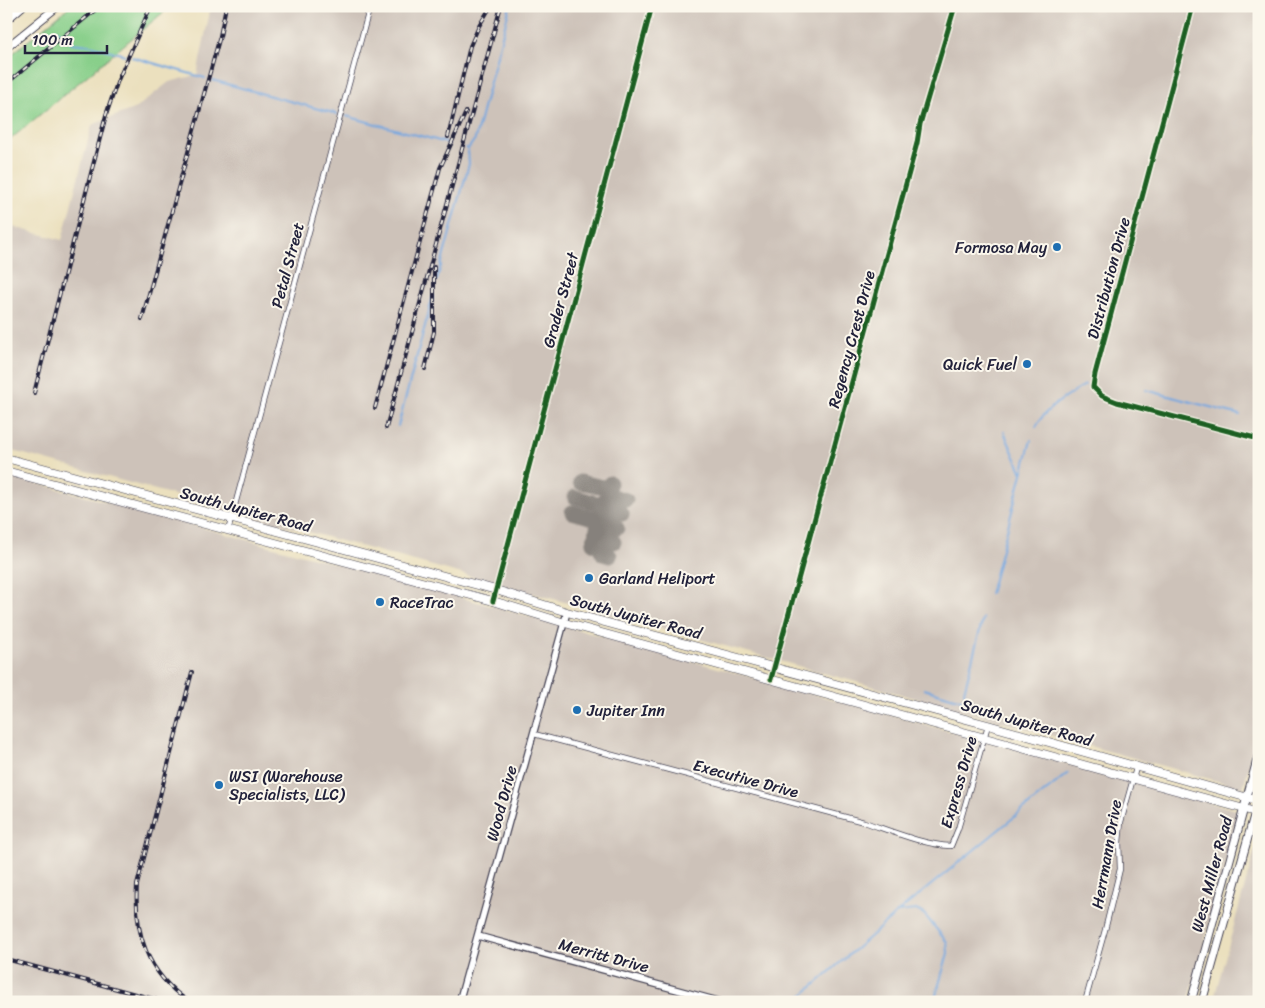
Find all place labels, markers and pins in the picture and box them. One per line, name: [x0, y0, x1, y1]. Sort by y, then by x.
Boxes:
place label: Formosa May: [955, 233, 1048, 262]
marker: Formosa May: [1051, 241, 1063, 253]
place label: Quick Fuel: [943, 350, 1017, 379]
marker: Quick Fuel: [1021, 358, 1033, 370]
place label: Garland Heliport: [599, 564, 716, 593]
marker: Garland Heliport: [583, 572, 595, 584]
place label: RaceTrac: [390, 588, 454, 617]
marker: RaceTrac: [374, 596, 386, 608]
place label: Jupiter Inn: [586, 696, 665, 725]
marker: Jupiter Inn: [571, 704, 583, 716]
place label: WSI (Warehouse Specialists, LLC): [229, 762, 346, 809]
marker: WSI (Warehouse Specialists, LLC): [213, 779, 225, 791]

